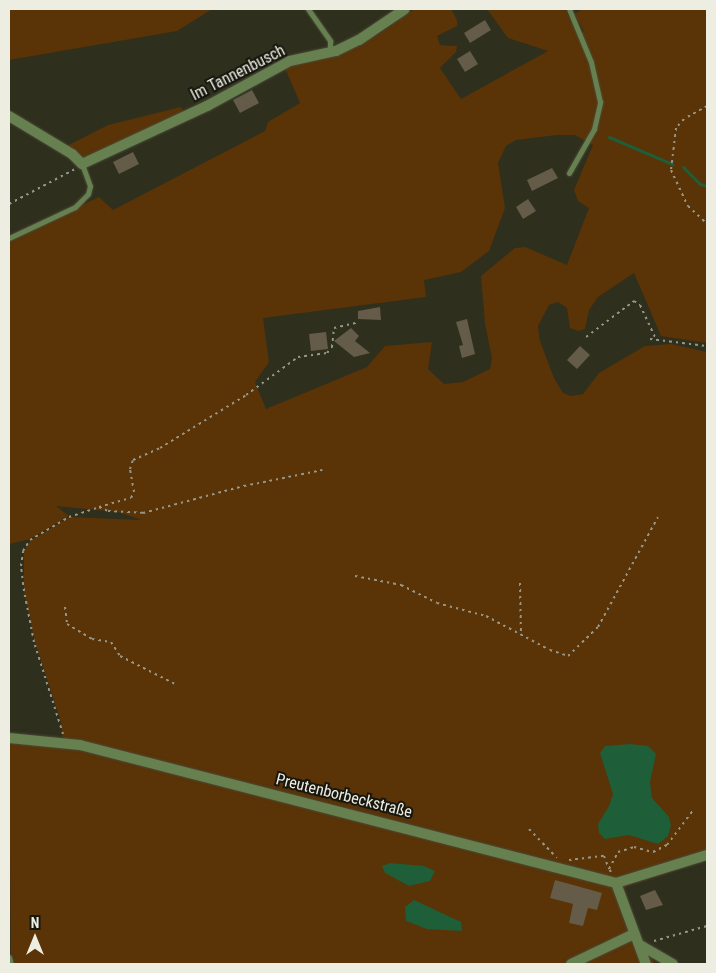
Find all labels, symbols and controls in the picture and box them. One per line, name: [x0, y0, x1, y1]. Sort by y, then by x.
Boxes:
street label: Im Tannenbusch: [187, 41, 289, 105]
street label: Preutenborbeckstraße: [274, 770, 414, 822]
north arrow: [10, 913, 60, 963]
text: N: [31, 915, 39, 931]

